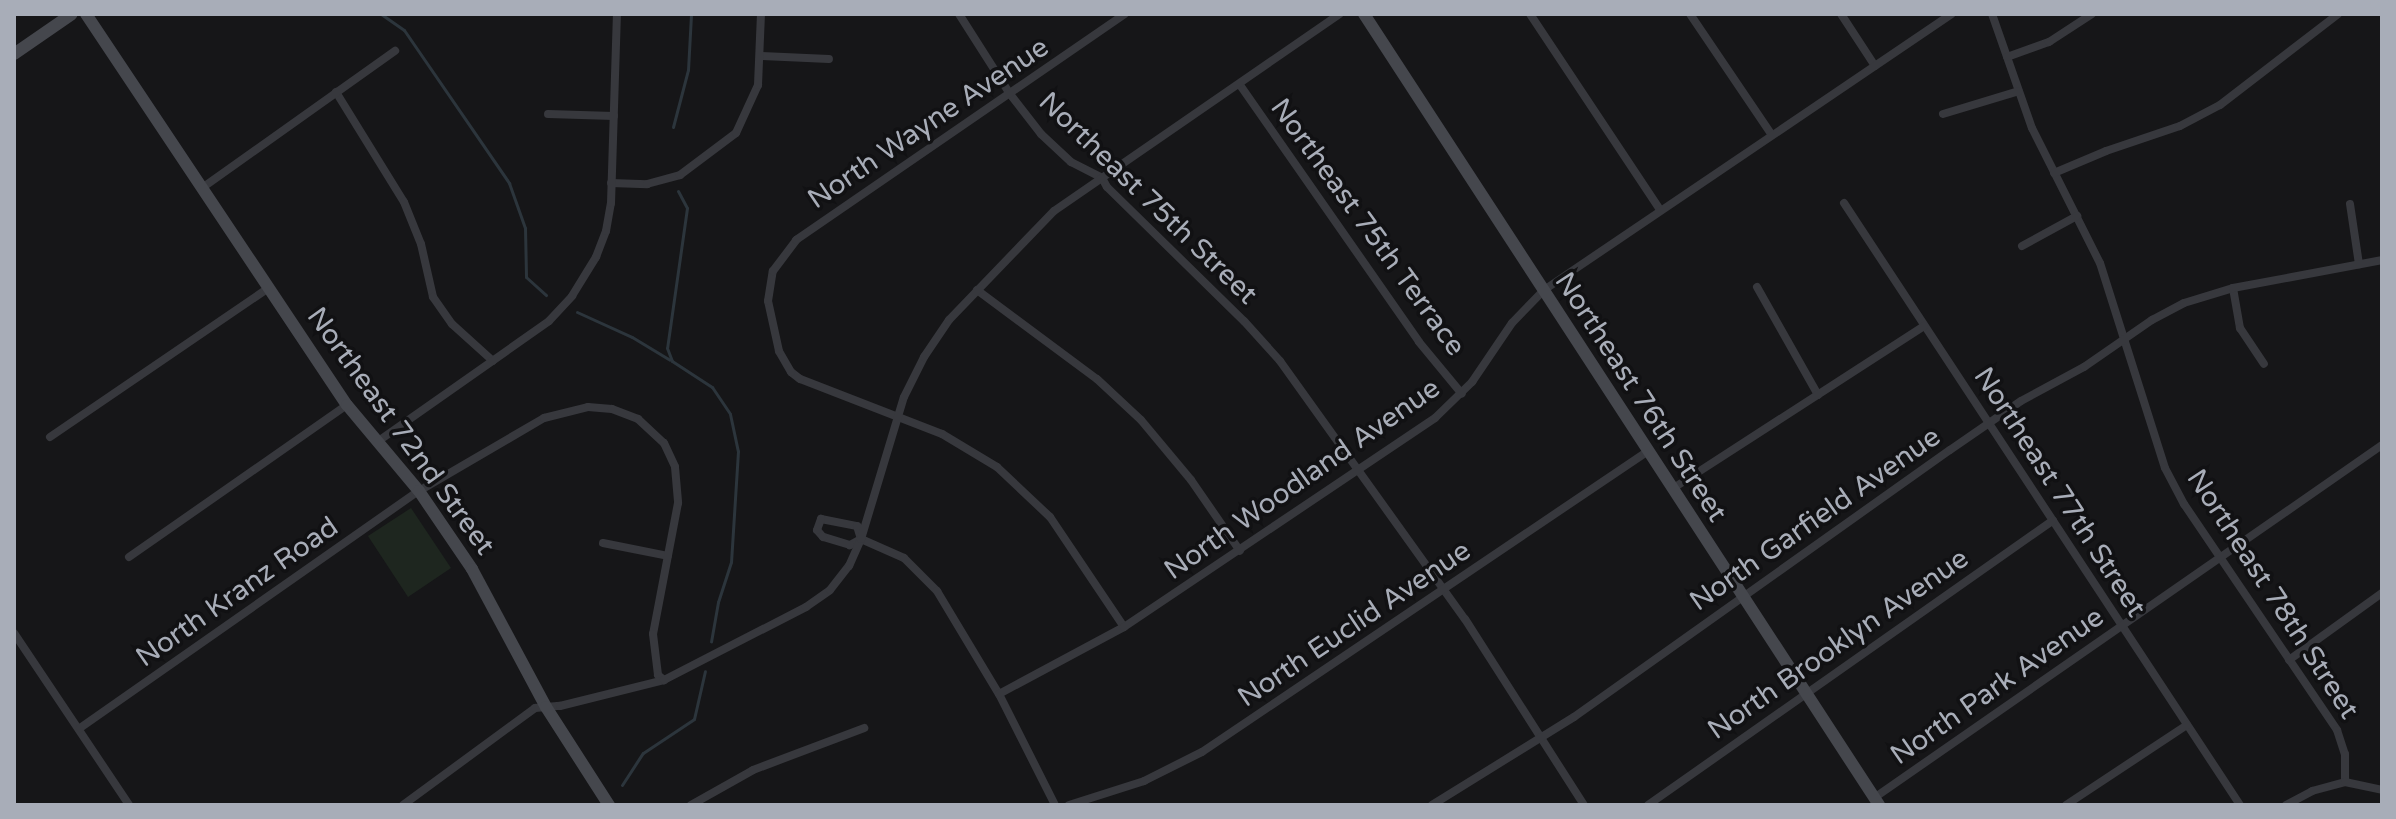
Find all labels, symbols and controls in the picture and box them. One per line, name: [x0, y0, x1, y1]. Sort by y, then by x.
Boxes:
street label: North Wayne Avenue: [801, 30, 1055, 216]
street label: Northeast 75th Street: [1032, 85, 1264, 311]
street label: Northeast 75th Terrace: [1263, 92, 1473, 362]
street label: Northeast 76th Street: [1548, 266, 1734, 528]
street label: Northeast 72nd Street: [300, 301, 502, 561]
street label: Northeast 77th Street: [1967, 361, 2153, 623]
street label: North Woodland Avenue: [1158, 371, 1446, 587]
street label: North Garfield Avenue: [1683, 420, 1947, 618]
street label: Northeast 78th Street: [2180, 463, 2366, 725]
street label: North Kranz Road: [130, 510, 344, 674]
street label: North Euclid Avenue: [1231, 534, 1477, 714]
street label: North Brooklyn Avenue: [1701, 541, 1975, 747]
street label: North Park Avenue: [1884, 600, 2110, 772]

